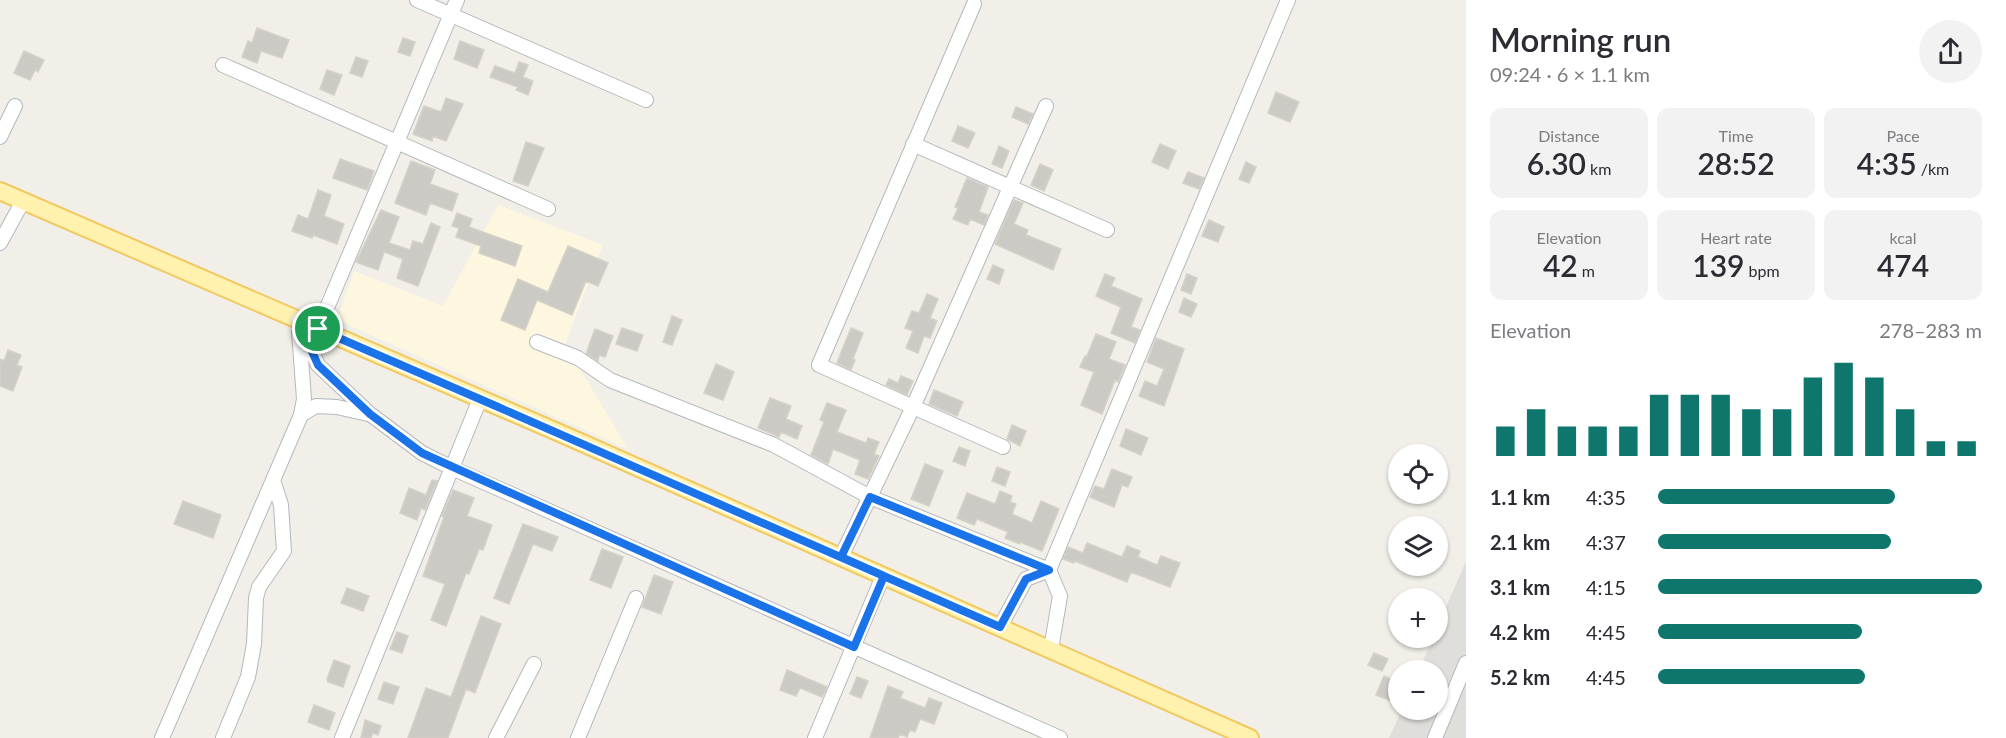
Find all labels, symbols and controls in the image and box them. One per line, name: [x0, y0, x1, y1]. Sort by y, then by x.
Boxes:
text: Morning run: [1490, 19, 1671, 59]
button: share: [1919, 20, 1982, 83]
text: 09:24 · 6 × 1.1 km: [1490, 62, 1650, 86]
text: Distance: [1538, 126, 1600, 145]
text: Time: [1719, 126, 1753, 145]
text: Pace: [1886, 126, 1920, 145]
text: 6.30: [1527, 145, 1586, 181]
text: 28:52: [1697, 145, 1775, 181]
text: 4:35: [1857, 145, 1917, 181]
text: km: [1586, 159, 1611, 178]
text: /km: [1917, 159, 1949, 178]
text: Elevation: [1537, 228, 1602, 247]
text: Heart rate: [1700, 228, 1772, 247]
text: kcal: [1889, 228, 1917, 247]
text: 42: [1543, 247, 1578, 283]
text: 139: [1692, 247, 1745, 283]
text: 474: [1877, 247, 1929, 283]
text: m: [1578, 261, 1595, 280]
text: bpm: [1745, 261, 1780, 280]
pin: [292, 303, 343, 354]
icon: arrive: [301, 312, 334, 345]
text: Elevation: [1490, 318, 1571, 342]
text: 278–283 m: [1879, 318, 1982, 342]
map controls: [1388, 444, 1448, 720]
button: locate: [1388, 444, 1448, 504]
text: 1.1 km: [1490, 485, 1550, 509]
text: 4:35: [1586, 485, 1626, 509]
button: layers: [1388, 516, 1448, 576]
text: 2.1 km: [1490, 530, 1550, 554]
text: 4:37: [1586, 530, 1626, 554]
text: 3.1 km: [1490, 575, 1550, 599]
text: 4:15: [1586, 575, 1626, 599]
button: +: [1388, 588, 1448, 648]
text: 4.2 km: [1490, 620, 1550, 644]
text: 4:45: [1586, 620, 1626, 644]
button: −: [1388, 660, 1448, 720]
text: 5.2 km: [1490, 665, 1550, 689]
text: 4:45: [1586, 665, 1626, 689]

